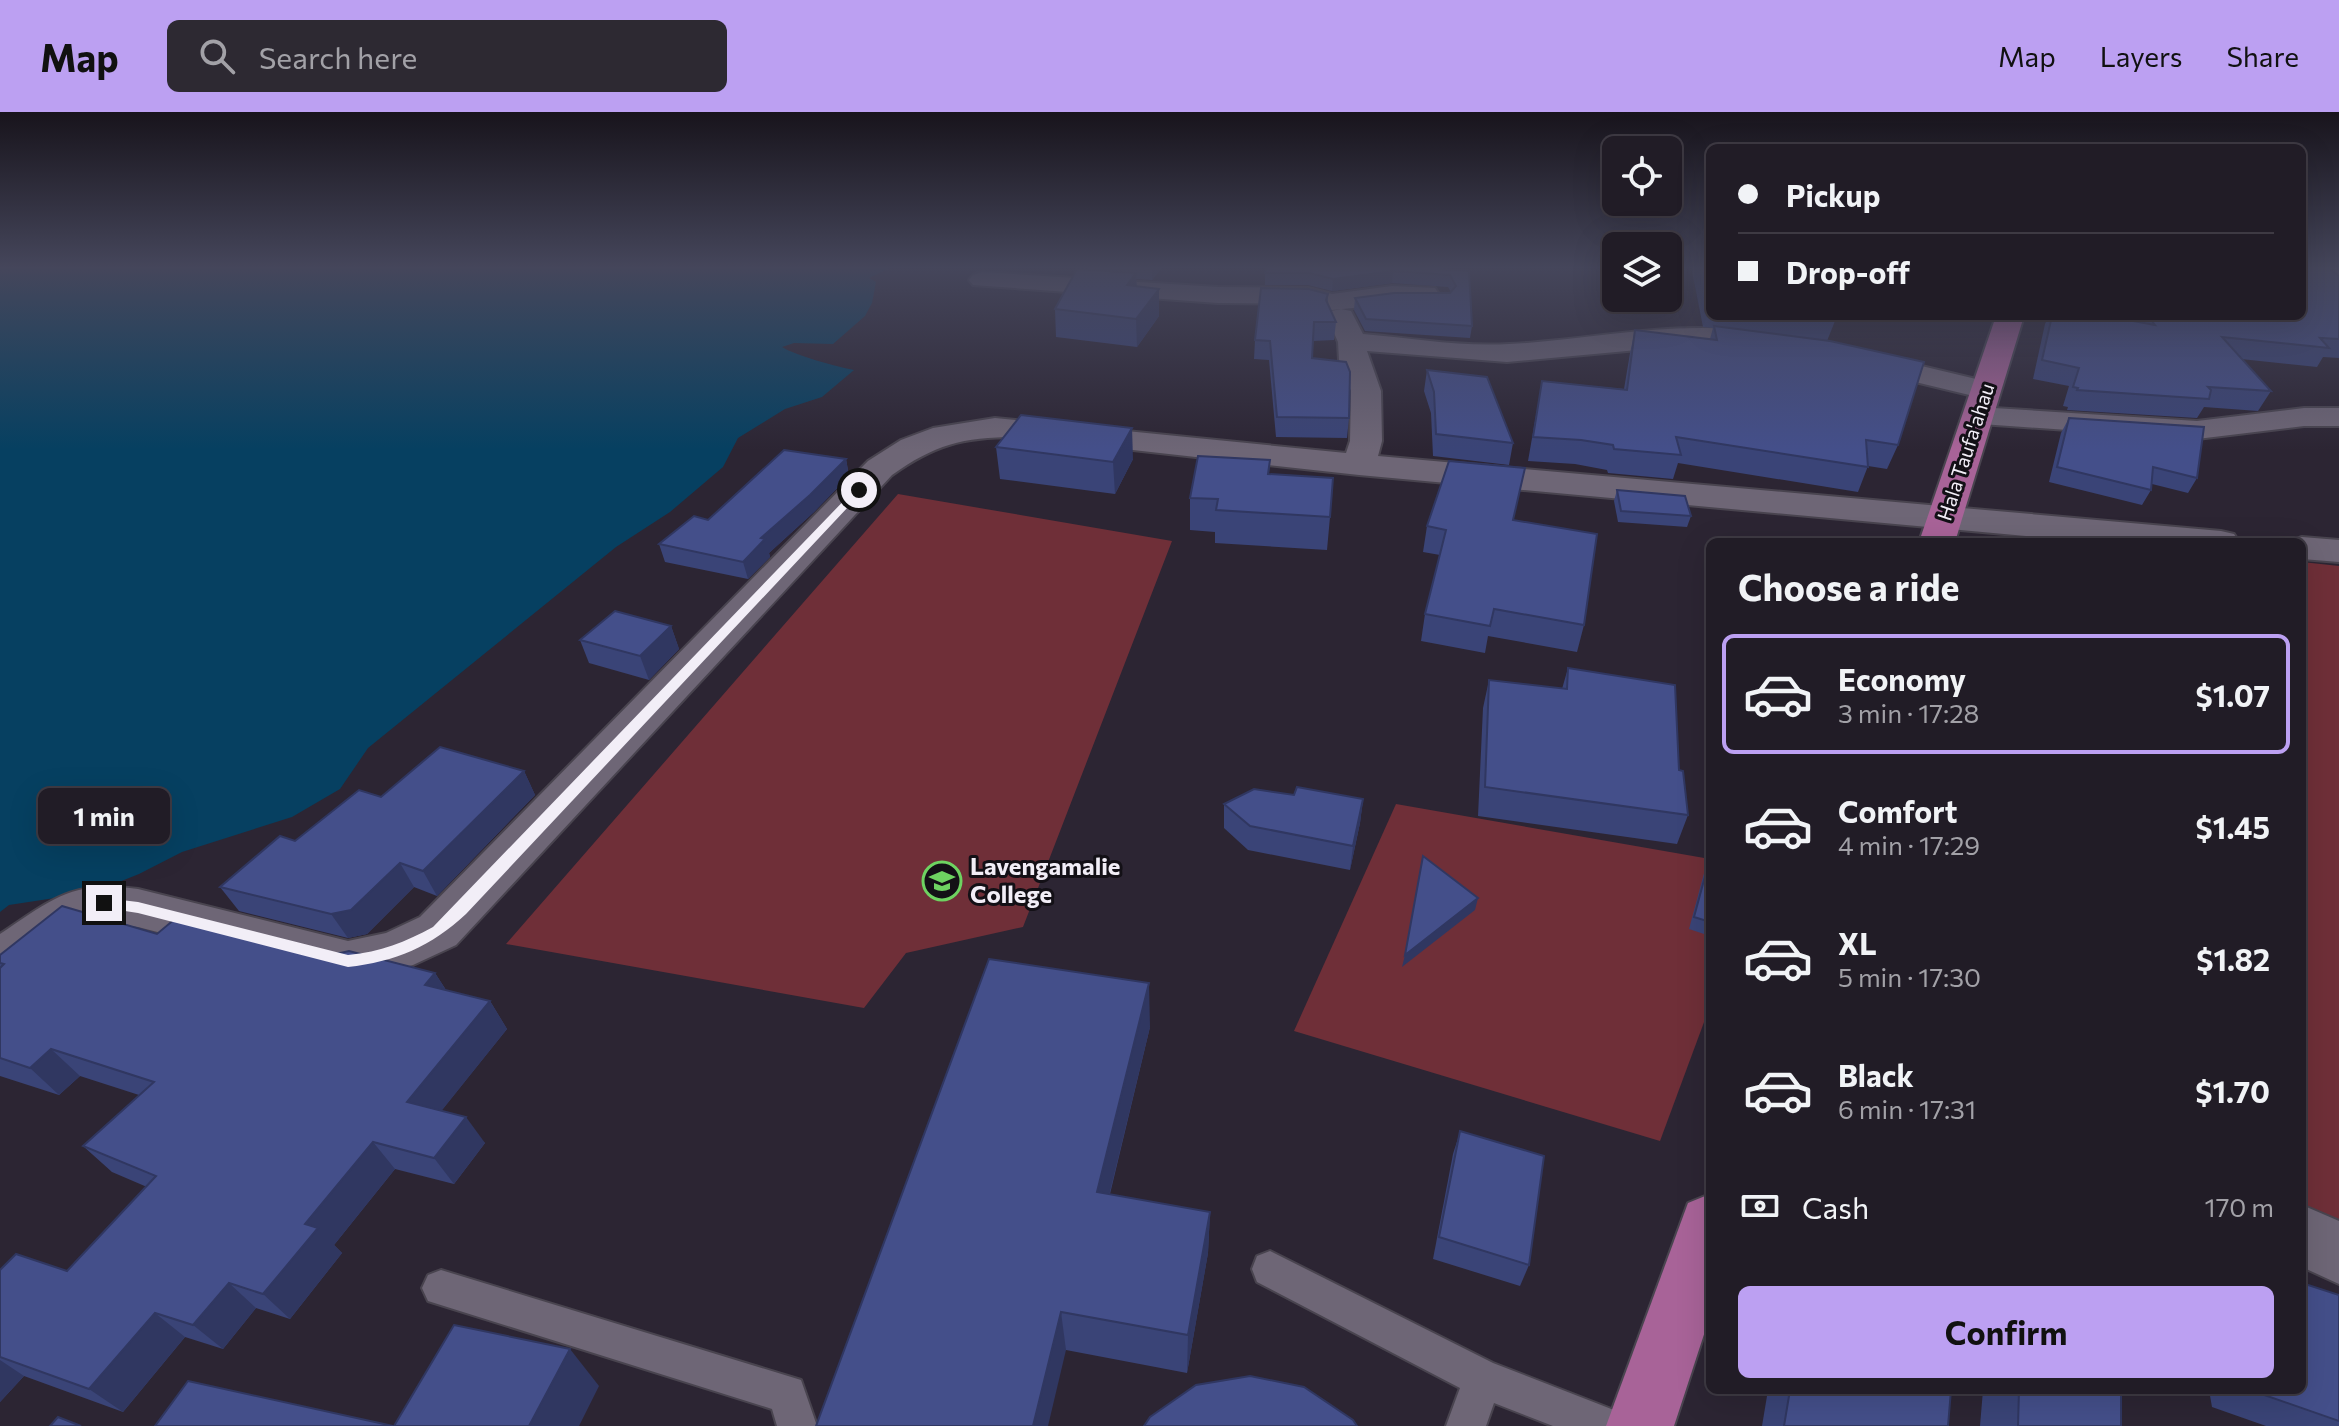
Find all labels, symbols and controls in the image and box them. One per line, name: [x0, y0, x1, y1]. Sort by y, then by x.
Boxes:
search box: [167, 20, 727, 92]
text: Map: [40, 33, 119, 80]
icon: search: [195, 34, 239, 78]
text: Search here: [259, 38, 417, 75]
text: Map: [1998, 39, 2056, 73]
text: Layers: [2100, 39, 2182, 73]
text: Share: [2226, 39, 2299, 73]
map controls: [1602, 136, 1682, 312]
button: locate: [1602, 136, 1682, 216]
text: Pickup: [1786, 176, 1880, 213]
button: layers: [1602, 232, 1682, 312]
text: Drop-off: [1786, 253, 1910, 290]
street label: Hala Taufa'ahau: [1931, 380, 1999, 524]
route start: [841, 472, 877, 508]
text: Choose a ride: [1738, 564, 1959, 608]
icon: car: [1742, 658, 1814, 730]
text: Economy: [1838, 660, 1966, 697]
text: $1.07: [2196, 676, 2270, 713]
text: 3 min · 17:28: [1838, 697, 1979, 728]
callout: 1 min: [38, 787, 170, 843]
icon: car: [1742, 790, 1814, 862]
text: Comfort: [1838, 792, 1957, 829]
text: 1 min: [73, 800, 135, 831]
text: $1.45: [2196, 808, 2270, 845]
text: 4 min · 17:29: [1838, 829, 1980, 860]
place label: Lavengamalie College: [970, 851, 1121, 908]
school or university icon: Lavengamalie College: [921, 860, 963, 902]
route end: [86, 885, 122, 921]
icon: car: [1742, 922, 1814, 994]
text: XL: [1838, 924, 1877, 961]
text: $1.82: [2196, 940, 2270, 977]
text: 5 min · 17:30: [1838, 961, 1981, 992]
icon: car: [1742, 1054, 1814, 1126]
text: Black: [1838, 1056, 1914, 1093]
text: $1.70: [2195, 1072, 2270, 1109]
text: 6 min · 17:31: [1838, 1093, 1976, 1124]
icon: cash: [1738, 1184, 1782, 1228]
text: Cash: [1802, 1188, 1869, 1225]
text: 170 m: [2205, 1191, 2274, 1222]
button: Confirm: [1738, 1286, 2274, 1378]

